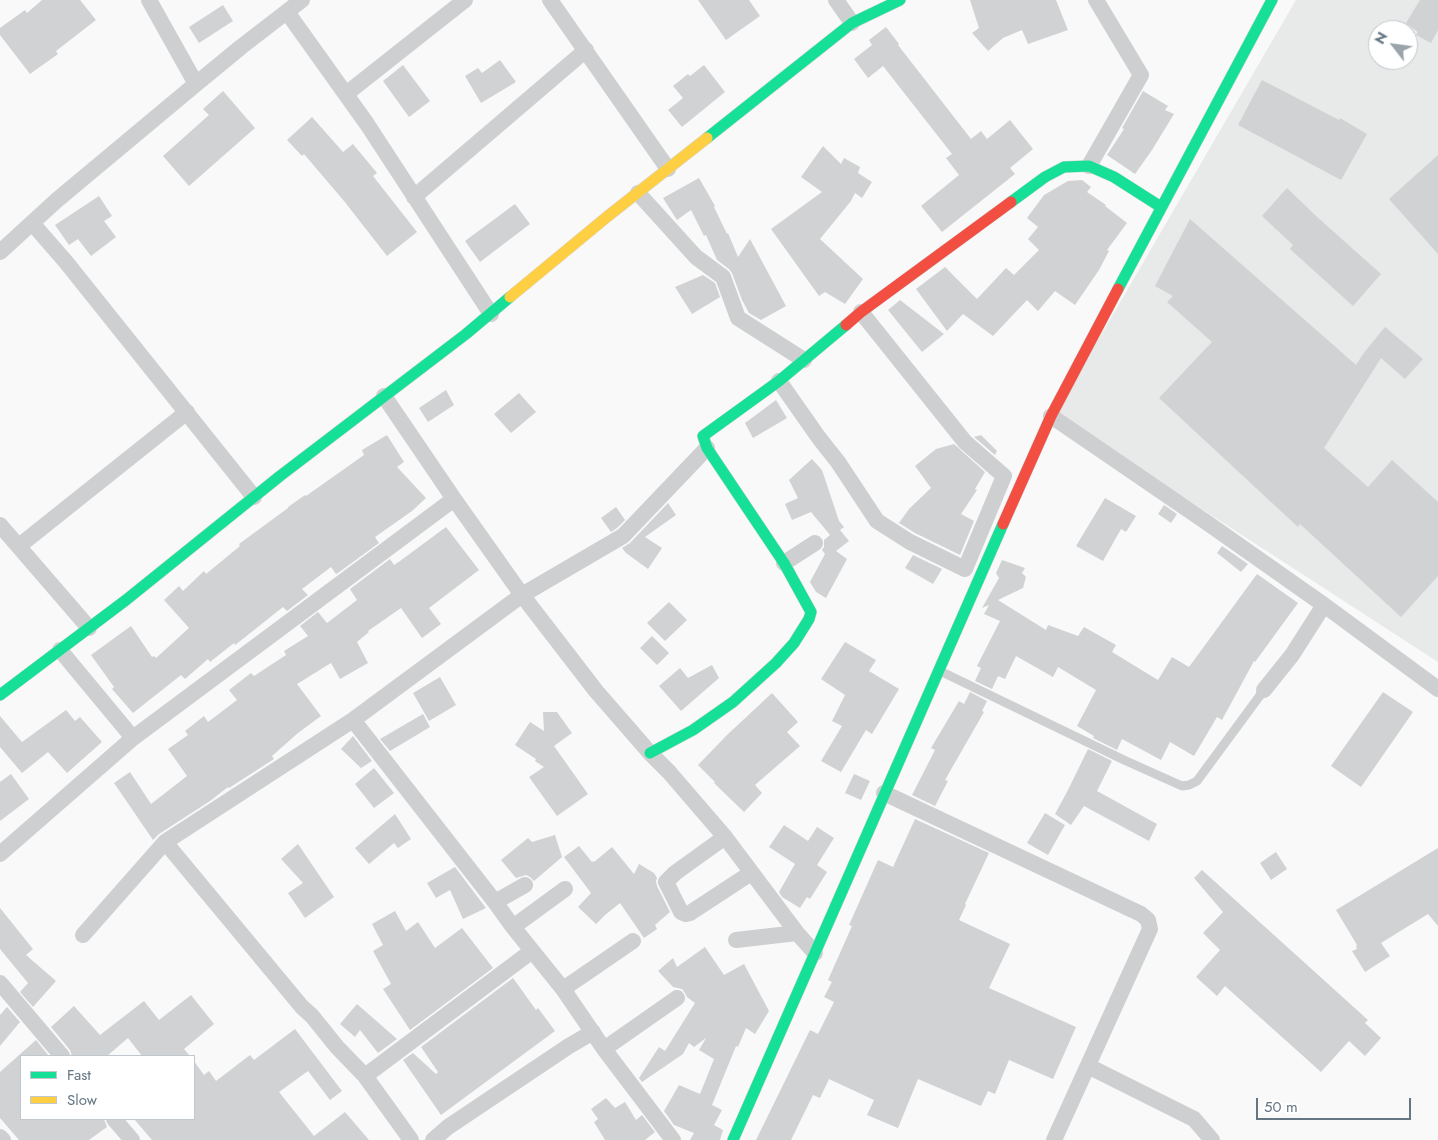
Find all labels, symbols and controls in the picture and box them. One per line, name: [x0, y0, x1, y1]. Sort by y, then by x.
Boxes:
north arrow: [1368, 20, 1418, 70]
text: N: [1369, 28, 1392, 48]
legend: [20, 1055, 195, 1120]
text: Fast: [67, 1064, 91, 1086]
scale bar: [1258, 1088, 1413, 1120]
text: Slow: [67, 1089, 97, 1111]
text: 50 m: [1264, 1096, 1298, 1118]

